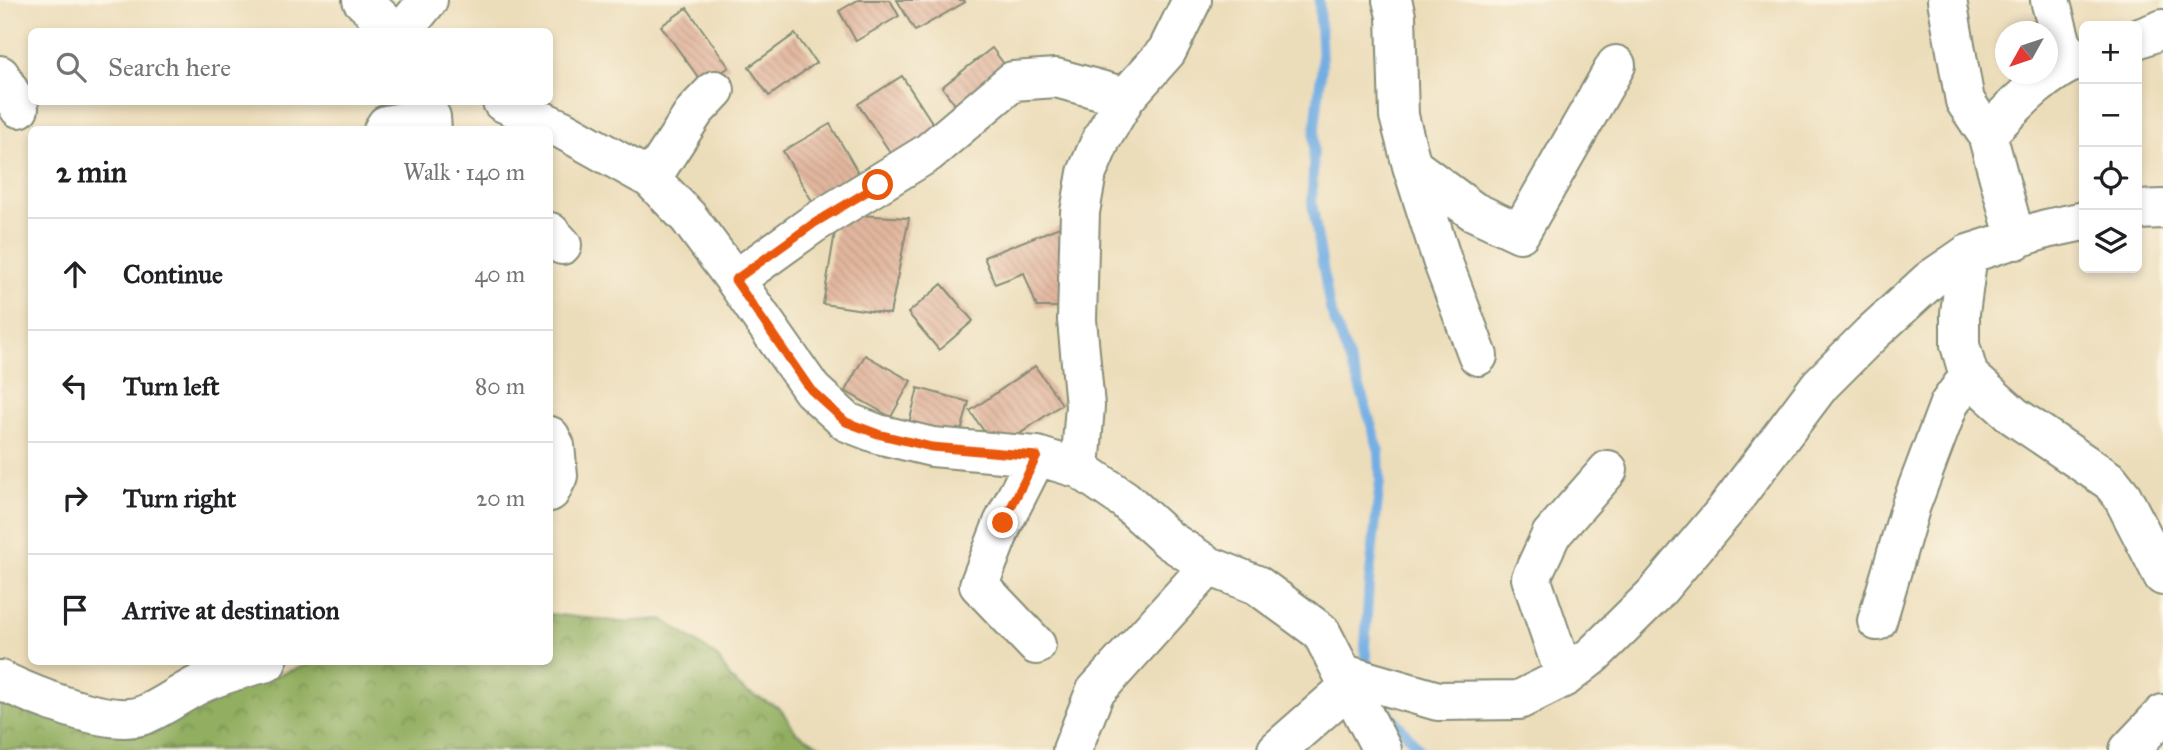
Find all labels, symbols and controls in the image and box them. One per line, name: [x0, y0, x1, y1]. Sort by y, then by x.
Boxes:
north arrow: [1995, 21, 2058, 84]
map controls: [2079, 21, 2142, 273]
button: +: [2079, 21, 2142, 84]
search box: [28, 28, 553, 105]
icon: search: [52, 48, 90, 86]
text: Search here: [108, 51, 231, 83]
button: −: [2079, 84, 2142, 147]
button: locate: [2079, 147, 2142, 210]
text: 2 min: [56, 154, 127, 190]
text: Walk · 140 m: [403, 158, 525, 186]
route start: [862, 169, 893, 200]
button: layers: [2079, 210, 2142, 273]
icon: ahead: [56, 255, 94, 293]
text: Continue: [123, 258, 223, 290]
text: 40 m: [475, 260, 525, 288]
icon: left: [56, 367, 94, 405]
text: Turn left: [123, 370, 219, 402]
text: 80 m: [475, 372, 525, 400]
icon: right: [56, 479, 94, 517]
text: Turn right: [123, 482, 236, 514]
text: 20 m: [476, 484, 525, 512]
route end: [987, 507, 1018, 538]
icon: arrive: [56, 591, 94, 629]
text: Arrive at destination: [123, 594, 340, 626]

